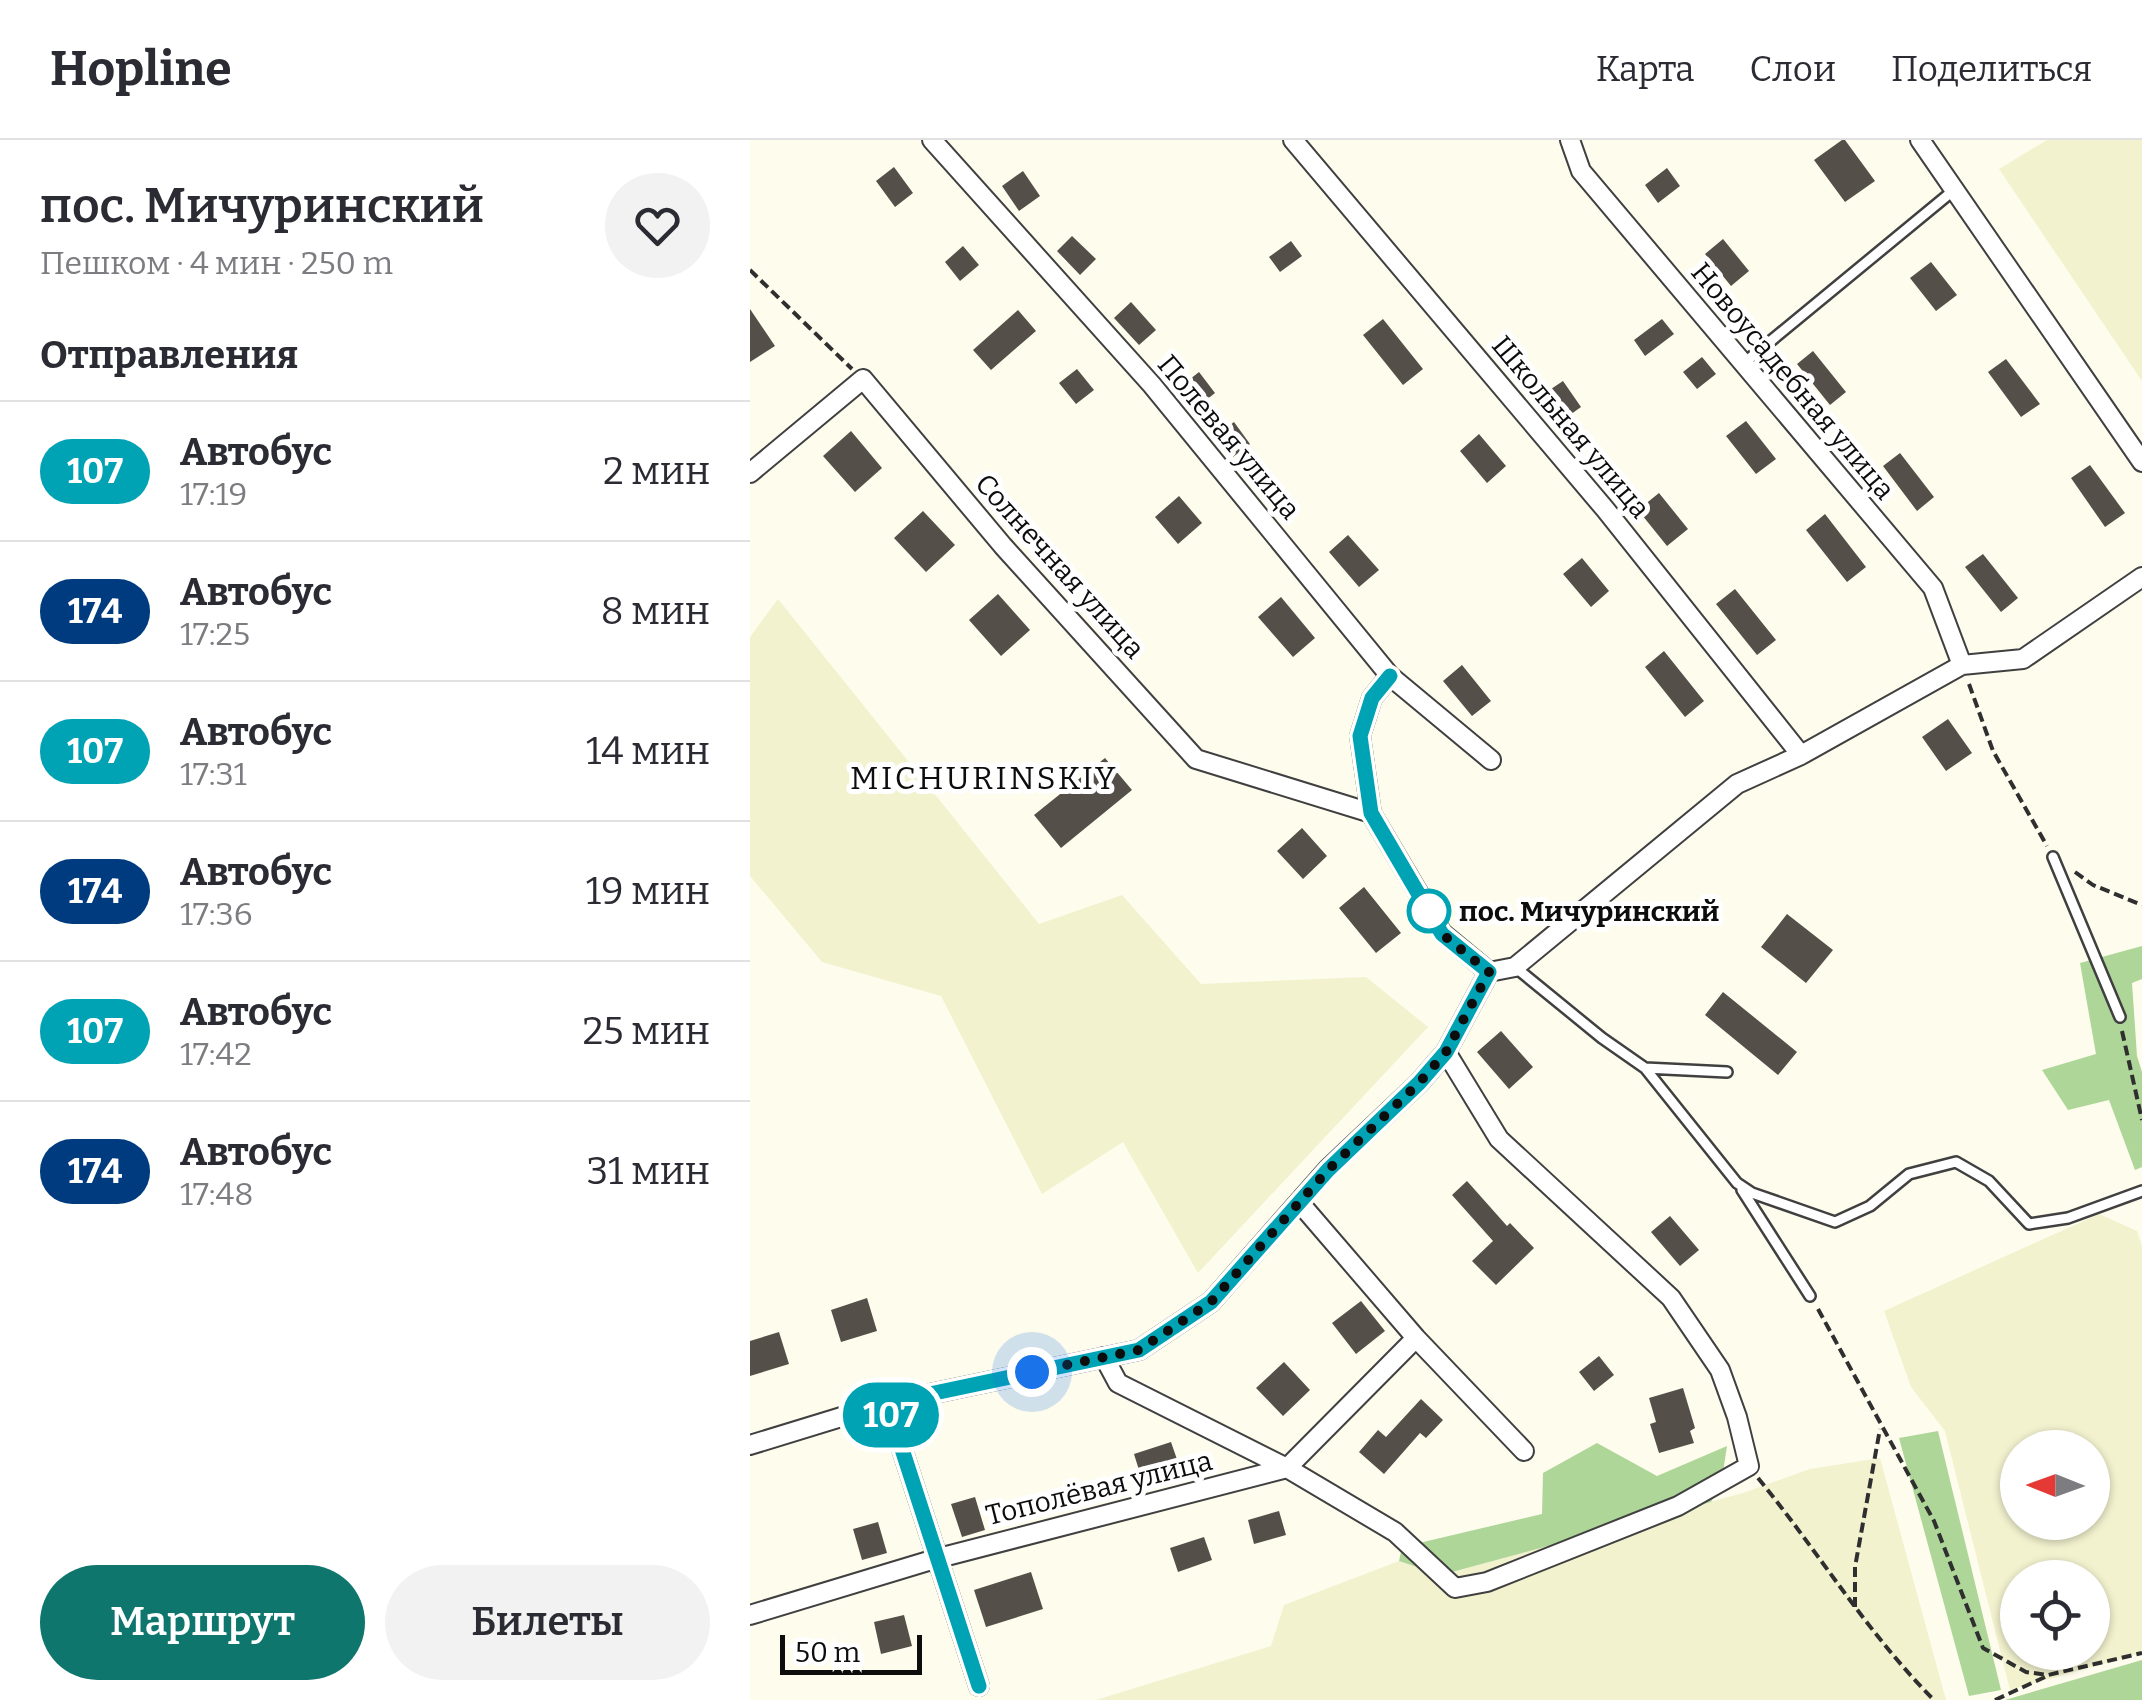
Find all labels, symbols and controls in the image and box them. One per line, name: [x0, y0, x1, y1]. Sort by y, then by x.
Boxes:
text: Hopline: [50, 40, 232, 98]
text: Карта: [1596, 48, 1694, 90]
text: Слои: [1749, 48, 1836, 90]
text: Поделиться: [1891, 48, 2092, 90]
button: heart: [605, 173, 710, 278]
text: пос. Мичуринский: [40, 177, 484, 235]
text: Пешком · 4 мин · 250 m: [40, 244, 393, 282]
street label: Новоусадебная улица: [1684, 256, 1902, 506]
street label: Школьная улица: [1485, 329, 1657, 525]
text: Отправления: [40, 332, 298, 378]
street label: Полевая улица: [1151, 348, 1307, 526]
text: Автобус: [180, 429, 332, 475]
text: 2 мин: [603, 448, 710, 494]
text: 107: [67, 450, 123, 492]
street label: Солнечная улица: [969, 467, 1151, 665]
text: 17:19: [180, 475, 247, 513]
text: Автобус: [180, 569, 332, 615]
text: 8 мин: [601, 588, 710, 634]
text: 174: [68, 590, 122, 632]
text: 17:25: [180, 615, 250, 653]
text: Автобус: [180, 709, 332, 755]
text: 14 мин: [586, 728, 710, 774]
text: 107: [67, 730, 123, 772]
text: 17:31: [180, 755, 247, 793]
district label: MICHURINSKIY: [850, 759, 1118, 797]
text: Автобус: [180, 849, 332, 895]
text: 19 мин: [586, 868, 710, 914]
text: 174: [68, 870, 122, 912]
marker: пос. Мичуринский: [1408, 890, 1450, 932]
text: 17:36: [180, 895, 253, 933]
place label: пос. Мичуринский: [1459, 895, 1720, 928]
text: Автобус: [180, 989, 332, 1035]
text: 25 мин: [583, 1008, 710, 1054]
text: 107: [67, 1010, 123, 1052]
text: 17:42: [180, 1035, 252, 1073]
text: Автобус: [180, 1129, 332, 1175]
text: 31 мин: [586, 1148, 710, 1194]
text: 174: [68, 1150, 122, 1192]
text: 17:48: [180, 1175, 253, 1213]
your location: [1007, 1347, 1057, 1397]
line badge: 107: [834, 1382, 948, 1448]
text: 107: [863, 1394, 919, 1436]
north arrow: [2000, 1430, 2110, 1540]
map controls: [2000, 1430, 2110, 1670]
street label: Тополёвая улица: [982, 1444, 1216, 1532]
button: locate: [2000, 1560, 2110, 1670]
button: Маршрут: [40, 1565, 365, 1680]
button: Билеты: [385, 1565, 710, 1680]
scale bar: [780, 1630, 922, 1674]
text: 50 m: [795, 1636, 860, 1669]

